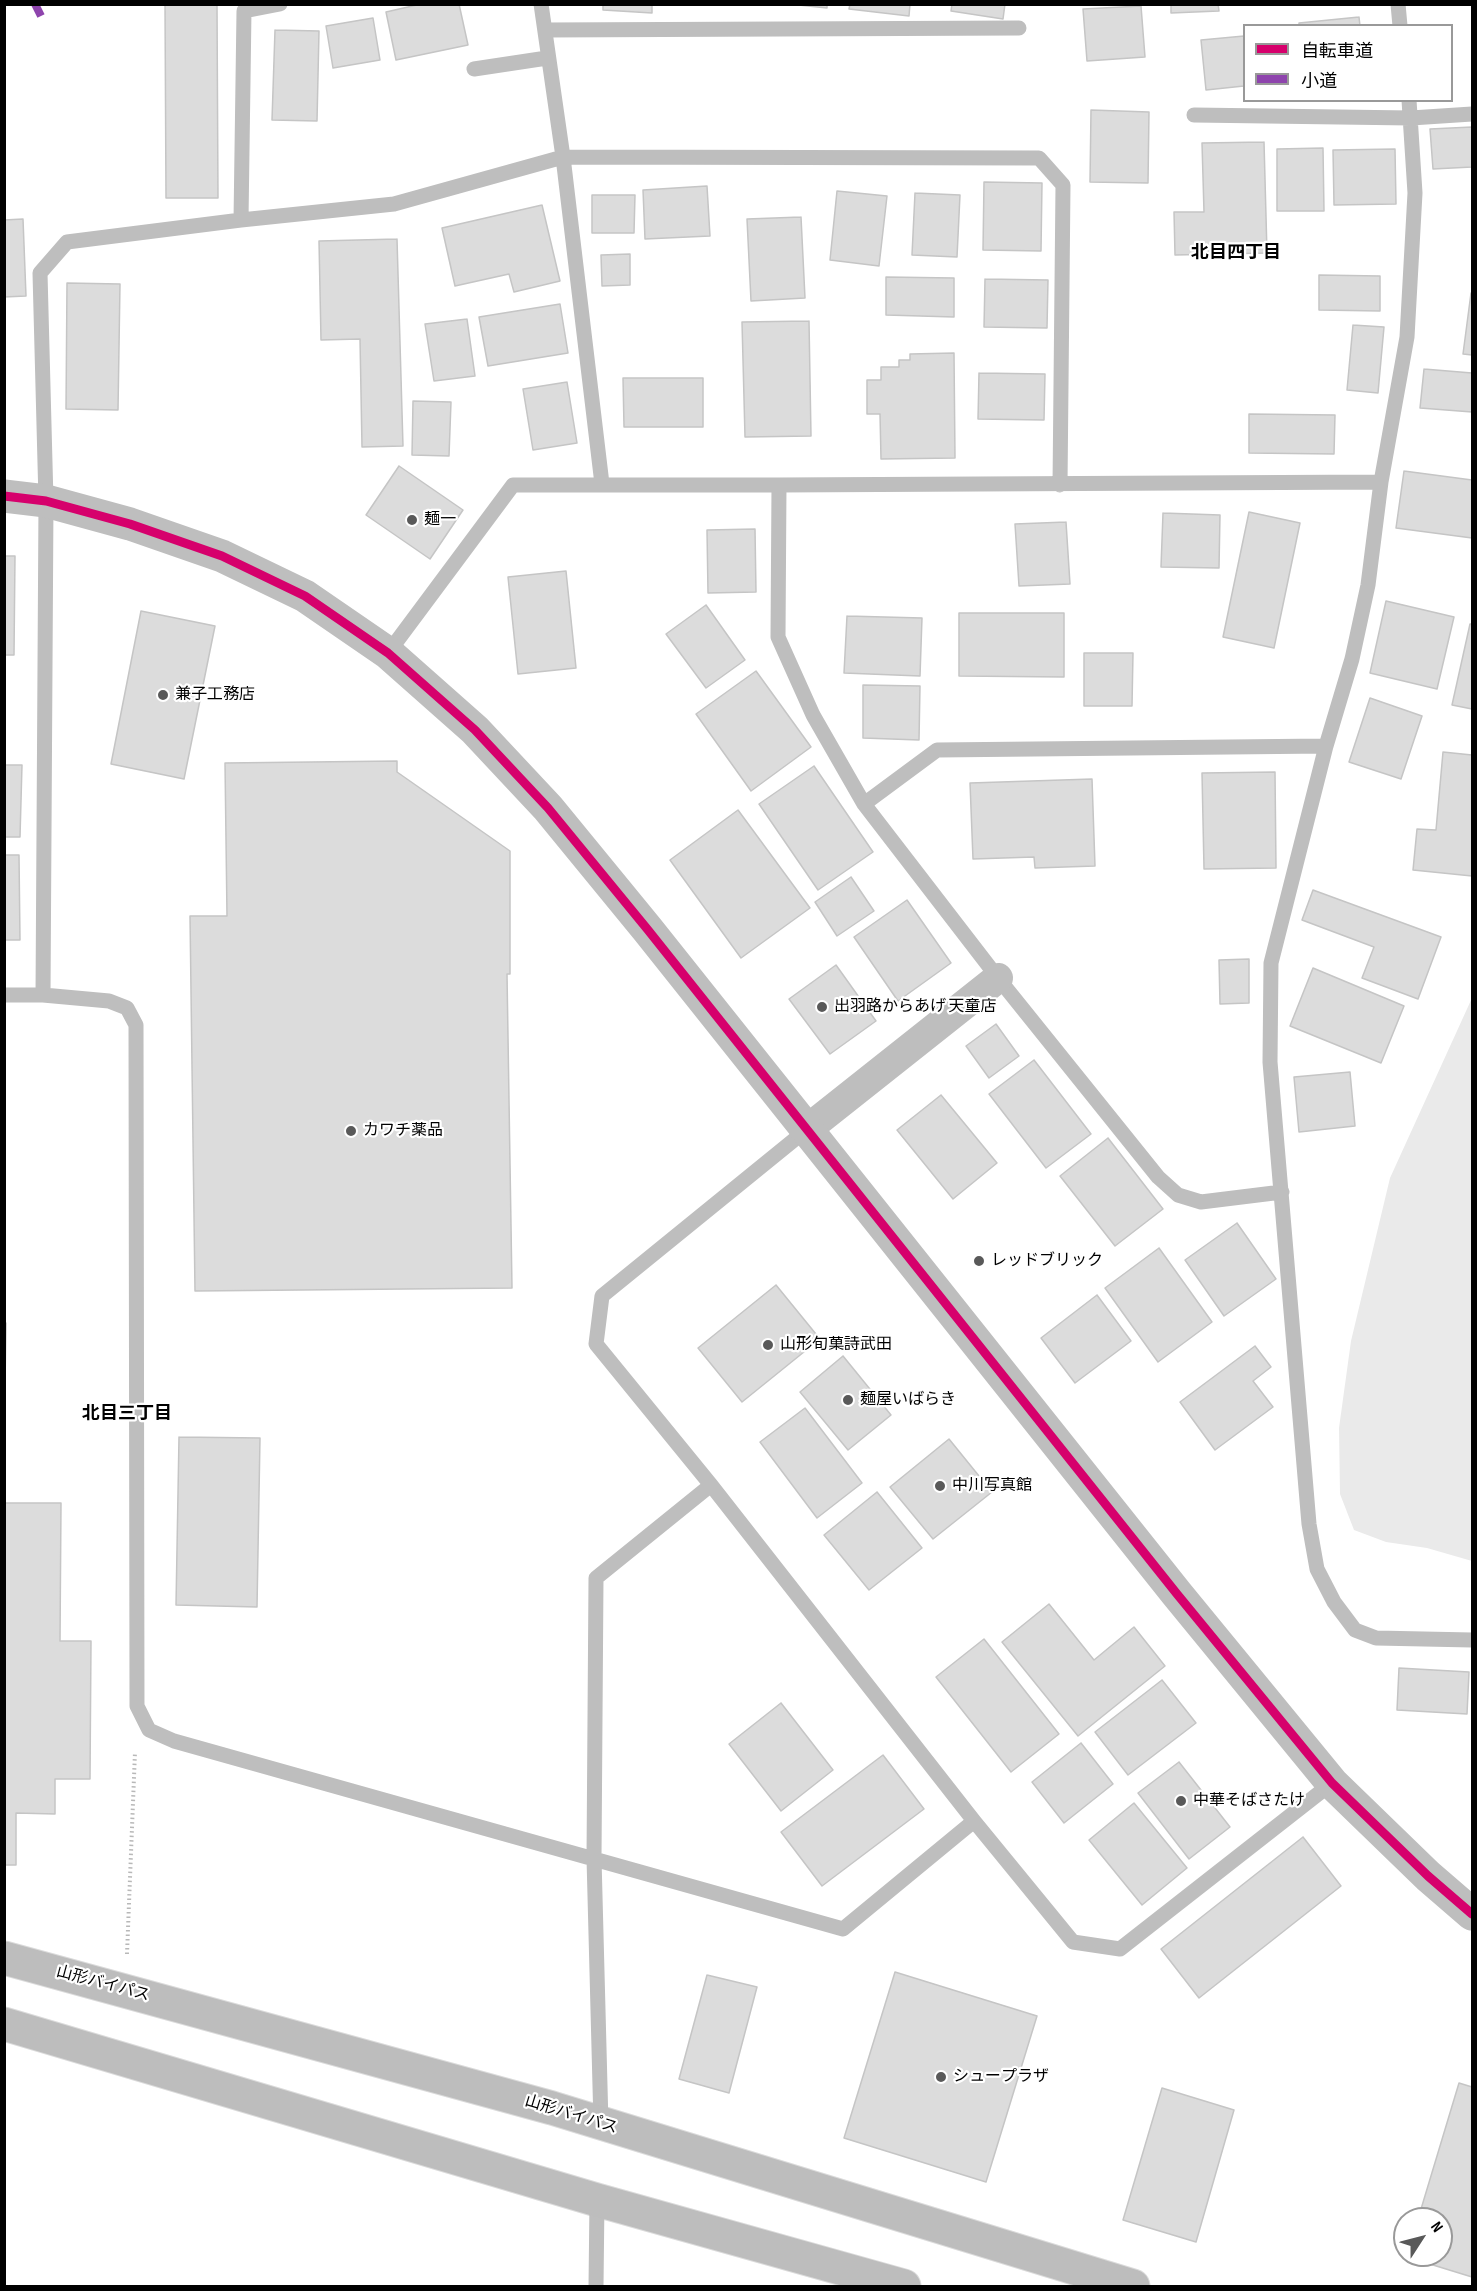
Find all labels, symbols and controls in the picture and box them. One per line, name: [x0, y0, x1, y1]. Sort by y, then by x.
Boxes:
legend: [1243, 24, 1453, 102]
text: 自転車道: [1301, 41, 1373, 62]
text: 小道: [1301, 71, 1337, 92]
district label: 北目四丁目: [1191, 242, 1281, 264]
place label: 麺一: [424, 510, 456, 530]
marker: 麺一: [405, 513, 419, 527]
place label: 兼子工務店: [175, 685, 255, 705]
marker: 兼子工務店: [156, 688, 170, 702]
place label: 出羽路からあげ 天童店: [834, 997, 997, 1017]
marker: 出羽路からあげ 天童店: [815, 1000, 829, 1014]
place label: カワチ薬品: [363, 1121, 443, 1141]
marker: カワチ薬品: [344, 1124, 358, 1138]
place label: レッドブリック: [991, 1251, 1103, 1271]
marker: レッドブリック: [972, 1254, 986, 1268]
place label: 山形旬菓詩武田: [780, 1335, 892, 1355]
marker: 山形旬菓詩武田: [761, 1338, 775, 1352]
place label: 麺屋いばらき: [860, 1390, 956, 1410]
marker: 麺屋いばらき: [841, 1393, 855, 1407]
district label: 北目三丁目: [82, 1403, 172, 1425]
place label: 中川写真館: [952, 1476, 1032, 1496]
marker: 中川写真館: [933, 1479, 947, 1493]
place label: 中華そばさたけ: [1193, 1791, 1305, 1811]
marker: 中華そばさたけ: [1174, 1794, 1188, 1808]
street label: 山形バイパス: [54, 1962, 152, 2006]
place label: シュープラザ: [953, 2067, 1049, 2087]
marker: シュープラザ: [934, 2070, 948, 2084]
street label: 山形バイパス: [522, 2092, 620, 2138]
north arrow: [1393, 2207, 1453, 2267]
text: N: [1426, 2218, 1447, 2236]

